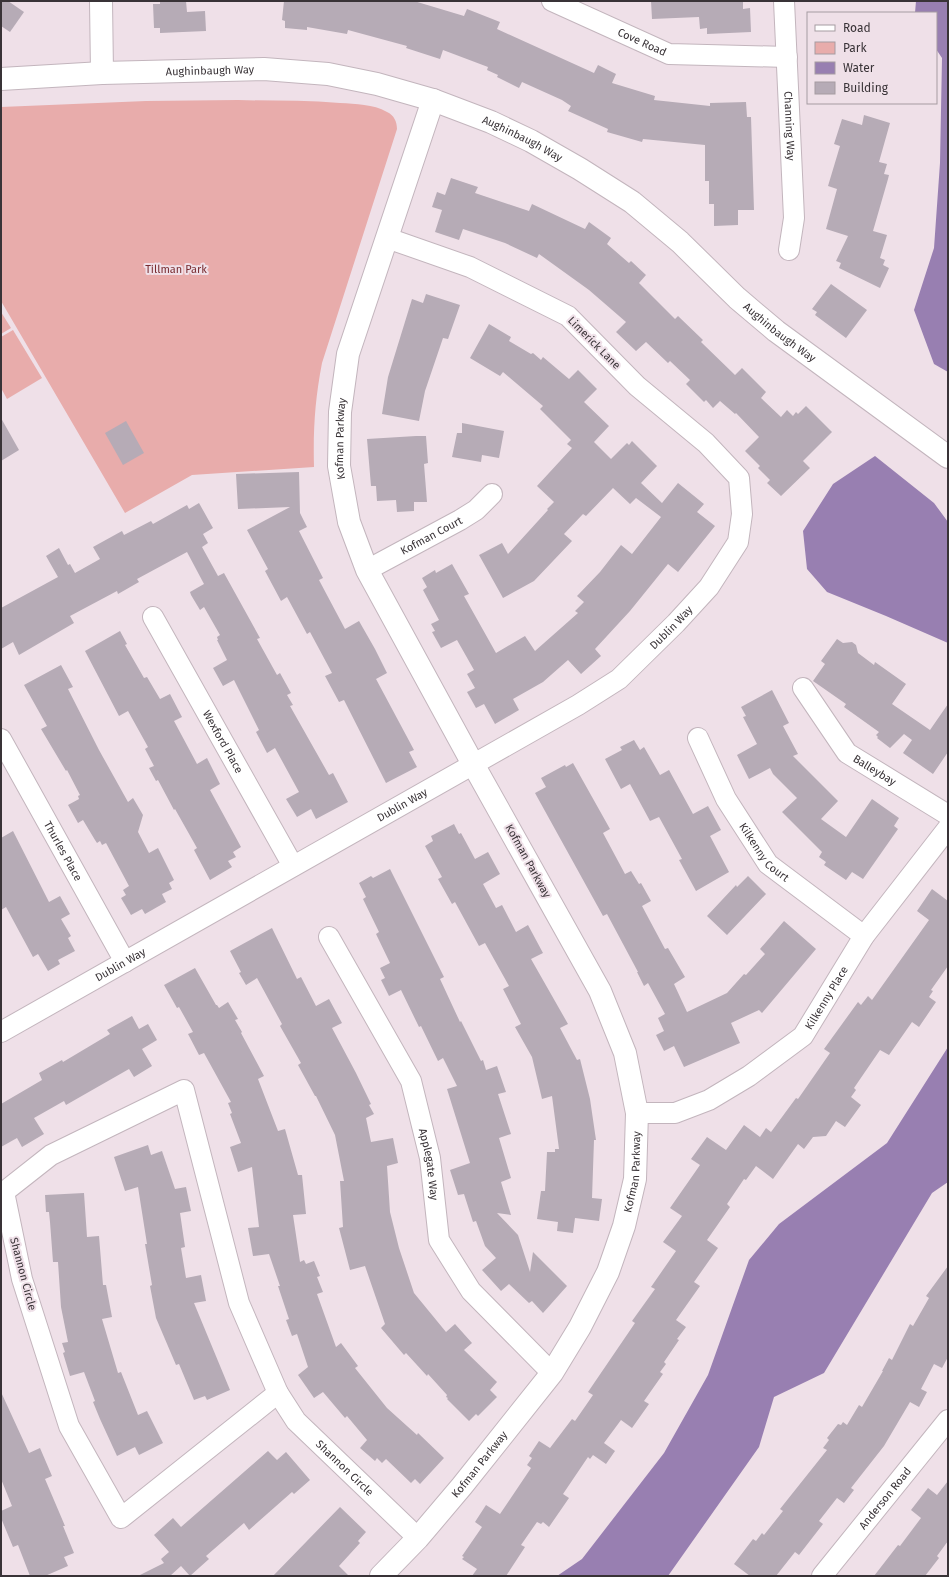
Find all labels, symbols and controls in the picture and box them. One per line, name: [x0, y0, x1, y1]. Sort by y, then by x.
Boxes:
legend: [807, 12, 937, 104]
text: Road: [843, 21, 871, 35]
street label: Cove Road: [616, 25, 669, 59]
text: Park: [843, 41, 867, 55]
text: Water: [843, 61, 875, 75]
street label: Aughinbaugh Way: [166, 63, 255, 78]
text: Building: [843, 81, 889, 95]
street label: Channing Way: [782, 91, 798, 162]
street label: Aughinbaugh Way: [481, 113, 565, 164]
park label: Tillman Park: [145, 263, 207, 276]
street label: Aughinbaugh Way: [741, 300, 819, 365]
street label: Limerick Lane: [565, 314, 623, 372]
street label: Kofman Parkway: [332, 396, 348, 480]
street label: Kofman Court: [398, 514, 464, 557]
street label: Dublin Way: [647, 603, 696, 652]
street label: Wexford Place: [200, 708, 246, 775]
street label: Balleybay: [851, 752, 899, 788]
street label: Dublin Way: [375, 785, 430, 824]
street label: Thurles Place: [41, 819, 85, 883]
street label: Kilkenny Court: [737, 820, 792, 884]
street label: Kofman Parkway: [502, 822, 554, 900]
street label: Dublin Way: [93, 945, 148, 984]
street label: Kilkenny Place: [802, 964, 851, 1032]
street label: Applegate Way: [416, 1127, 441, 1201]
street label: Kofman Parkway: [621, 1130, 643, 1214]
street label: Shannon Circle: [7, 1236, 39, 1312]
street label: Kofman Parkway: [449, 1428, 510, 1500]
street label: Shannon Circle: [313, 1437, 376, 1498]
street label: Anderson Road: [856, 1465, 914, 1532]

